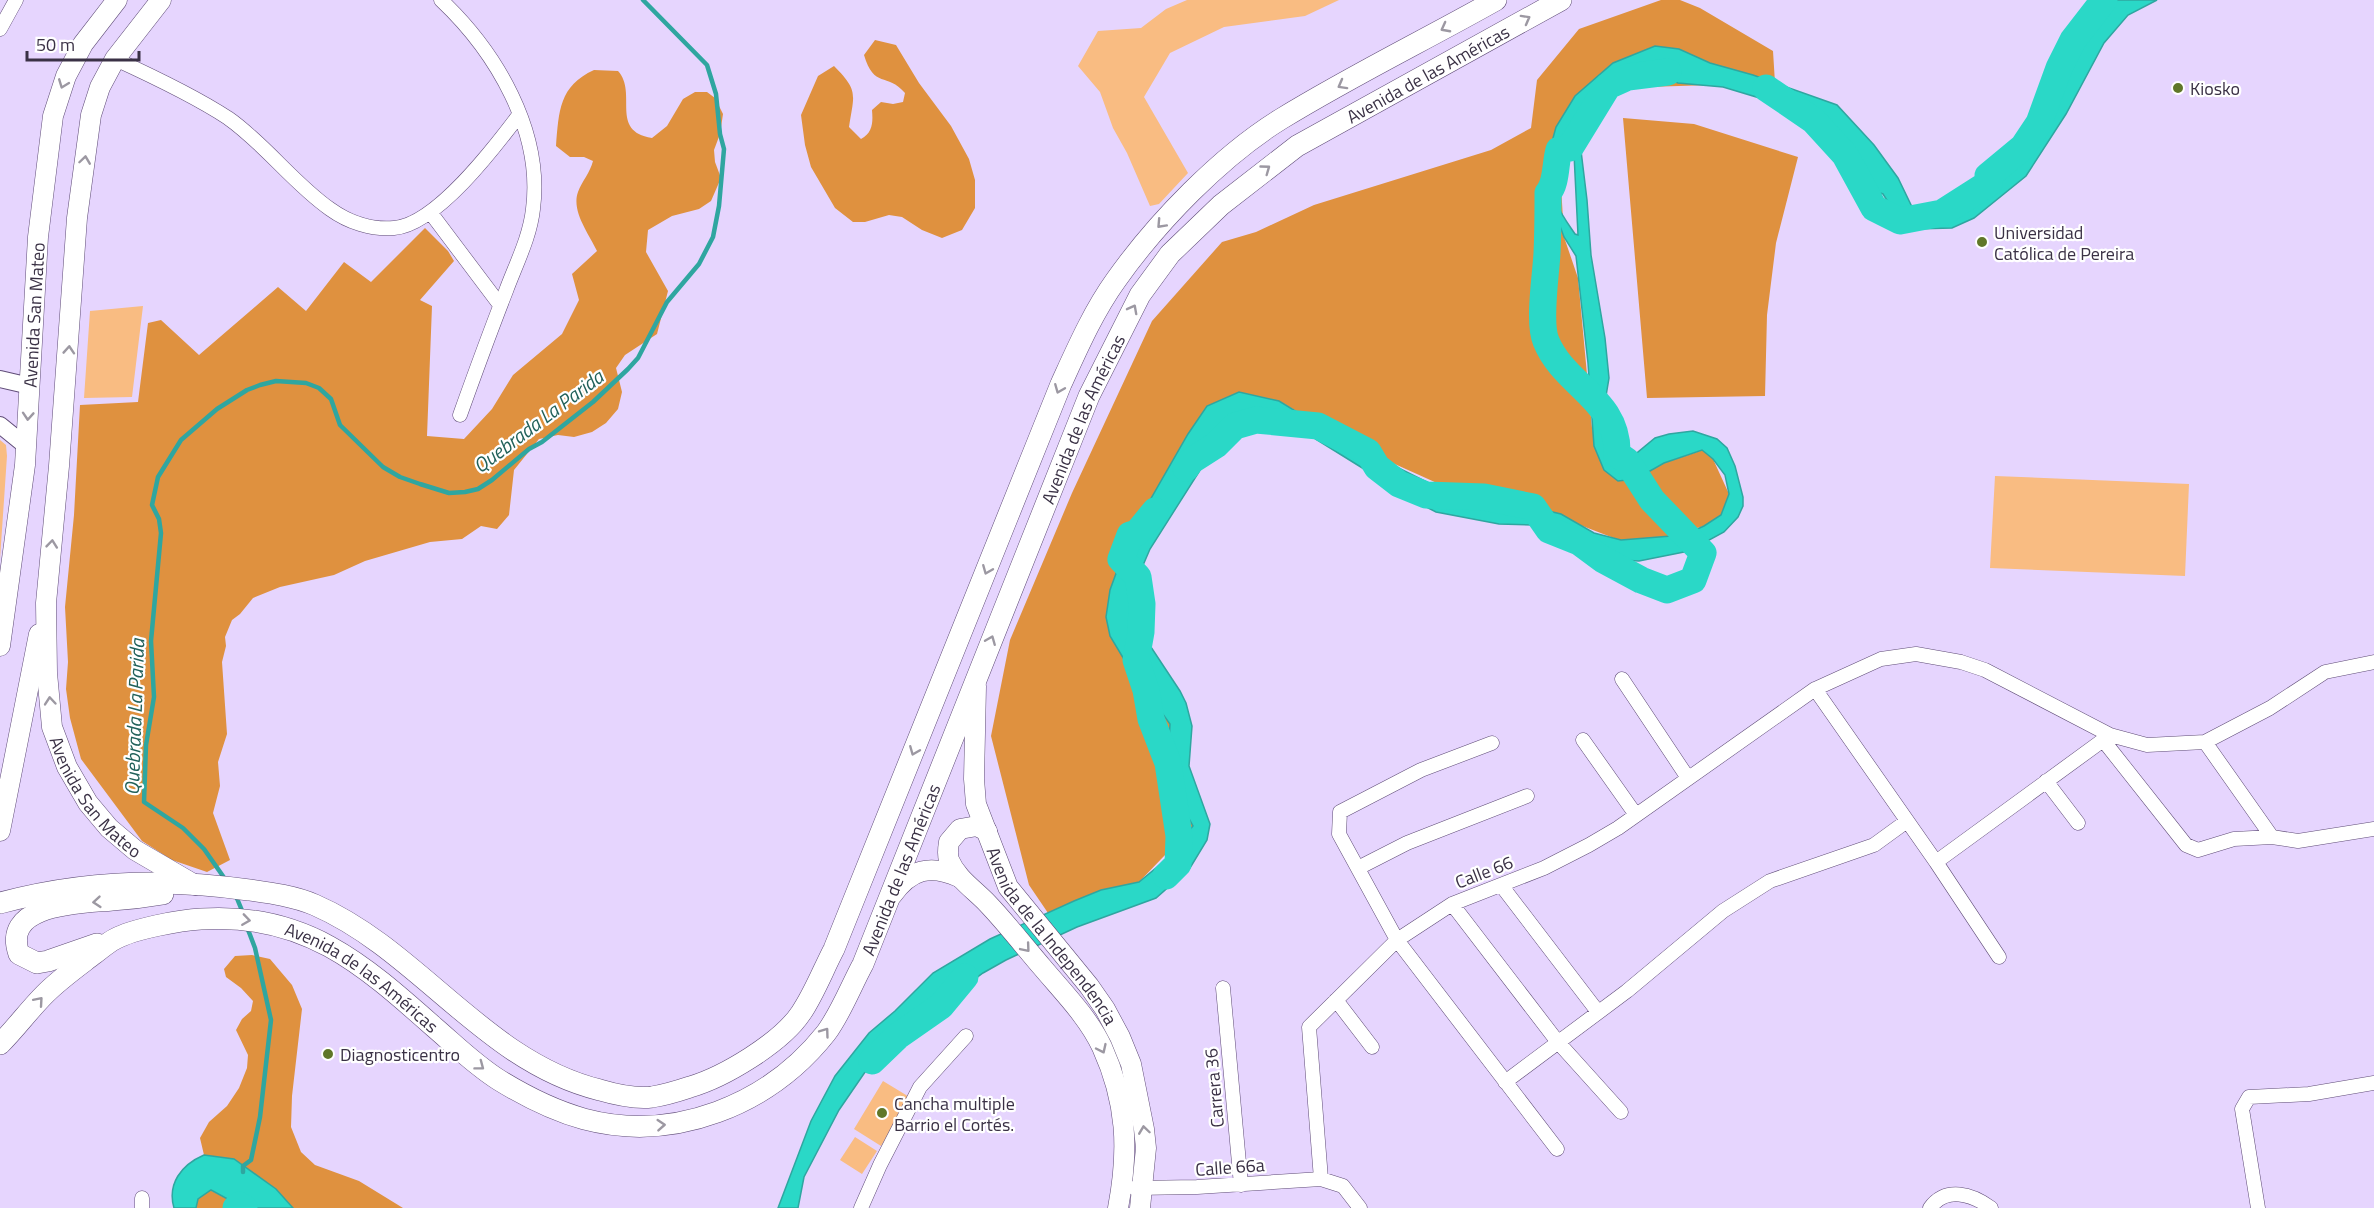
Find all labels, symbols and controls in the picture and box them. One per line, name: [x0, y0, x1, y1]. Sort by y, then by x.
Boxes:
one-way arrow: [1520, 15, 1530, 26]
street label: Avenida de las Américas: [1341, 18, 1514, 130]
one-way arrow: [1441, 21, 1451, 32]
scale bar: [27, 24, 140, 62]
text: 50 m: [36, 31, 75, 58]
place label: Kiosko: [2190, 75, 2240, 102]
one-way arrow: [58, 78, 70, 89]
one-way arrow: [1337, 78, 1348, 89]
marker: Kiosko: [2171, 81, 2185, 95]
one-way arrow: [79, 155, 91, 164]
one-way arrow: [1260, 165, 1271, 176]
one-way arrow: [1157, 218, 1168, 228]
place label: Universidad Católica de Pereira: [1994, 219, 2134, 267]
marker: Universidad Católica de Pereira: [1975, 235, 1989, 249]
street label: Avenida San Mateo: [16, 241, 51, 388]
one-way arrow: [1126, 304, 1137, 315]
street label: Avenida de las Américas: [1034, 330, 1132, 508]
one-way arrow: [62, 346, 75, 355]
water label: Quebrada La Parida: [466, 361, 611, 480]
one-way arrow: [1054, 383, 1066, 394]
one-way arrow: [22, 411, 35, 420]
one-way arrow: [45, 540, 58, 549]
one-way arrow: [982, 564, 994, 575]
one-way arrow: [984, 635, 996, 646]
water label: Quebrada La Parida: [116, 637, 152, 796]
one-way arrow: [44, 697, 57, 706]
street label: Avenida San Mateo: [43, 732, 146, 864]
one-way arrow: [909, 745, 921, 756]
street label: Avenida de las Américas: [854, 780, 947, 959]
street label: Avenida de la Independencia: [980, 843, 1124, 1030]
street label: Calle 66: [1451, 849, 1517, 895]
one-way arrow: [92, 895, 101, 908]
one-way arrow: [241, 913, 250, 925]
street label: Avenida de las Américas: [281, 915, 445, 1039]
one-way arrow: [1019, 941, 1030, 952]
one-way arrow: [32, 997, 43, 1008]
one-way arrow: [818, 1027, 829, 1038]
place label: Diagnosticentro: [340, 1041, 460, 1068]
one-way arrow: [1094, 1043, 1106, 1054]
marker: Diagnosticentro: [321, 1047, 335, 1061]
street label: Carrera 36: [1197, 1047, 1231, 1129]
one-way arrow: [473, 1059, 484, 1070]
place label: Cancha multiple Barrio el Cortés.: [894, 1090, 1015, 1138]
marker: Cancha multiple Barrio el Cortés.: [875, 1106, 889, 1120]
one-way arrow: [657, 1118, 666, 1131]
one-way arrow: [1138, 1126, 1150, 1135]
street label: Calle 66a: [1194, 1151, 1266, 1183]

